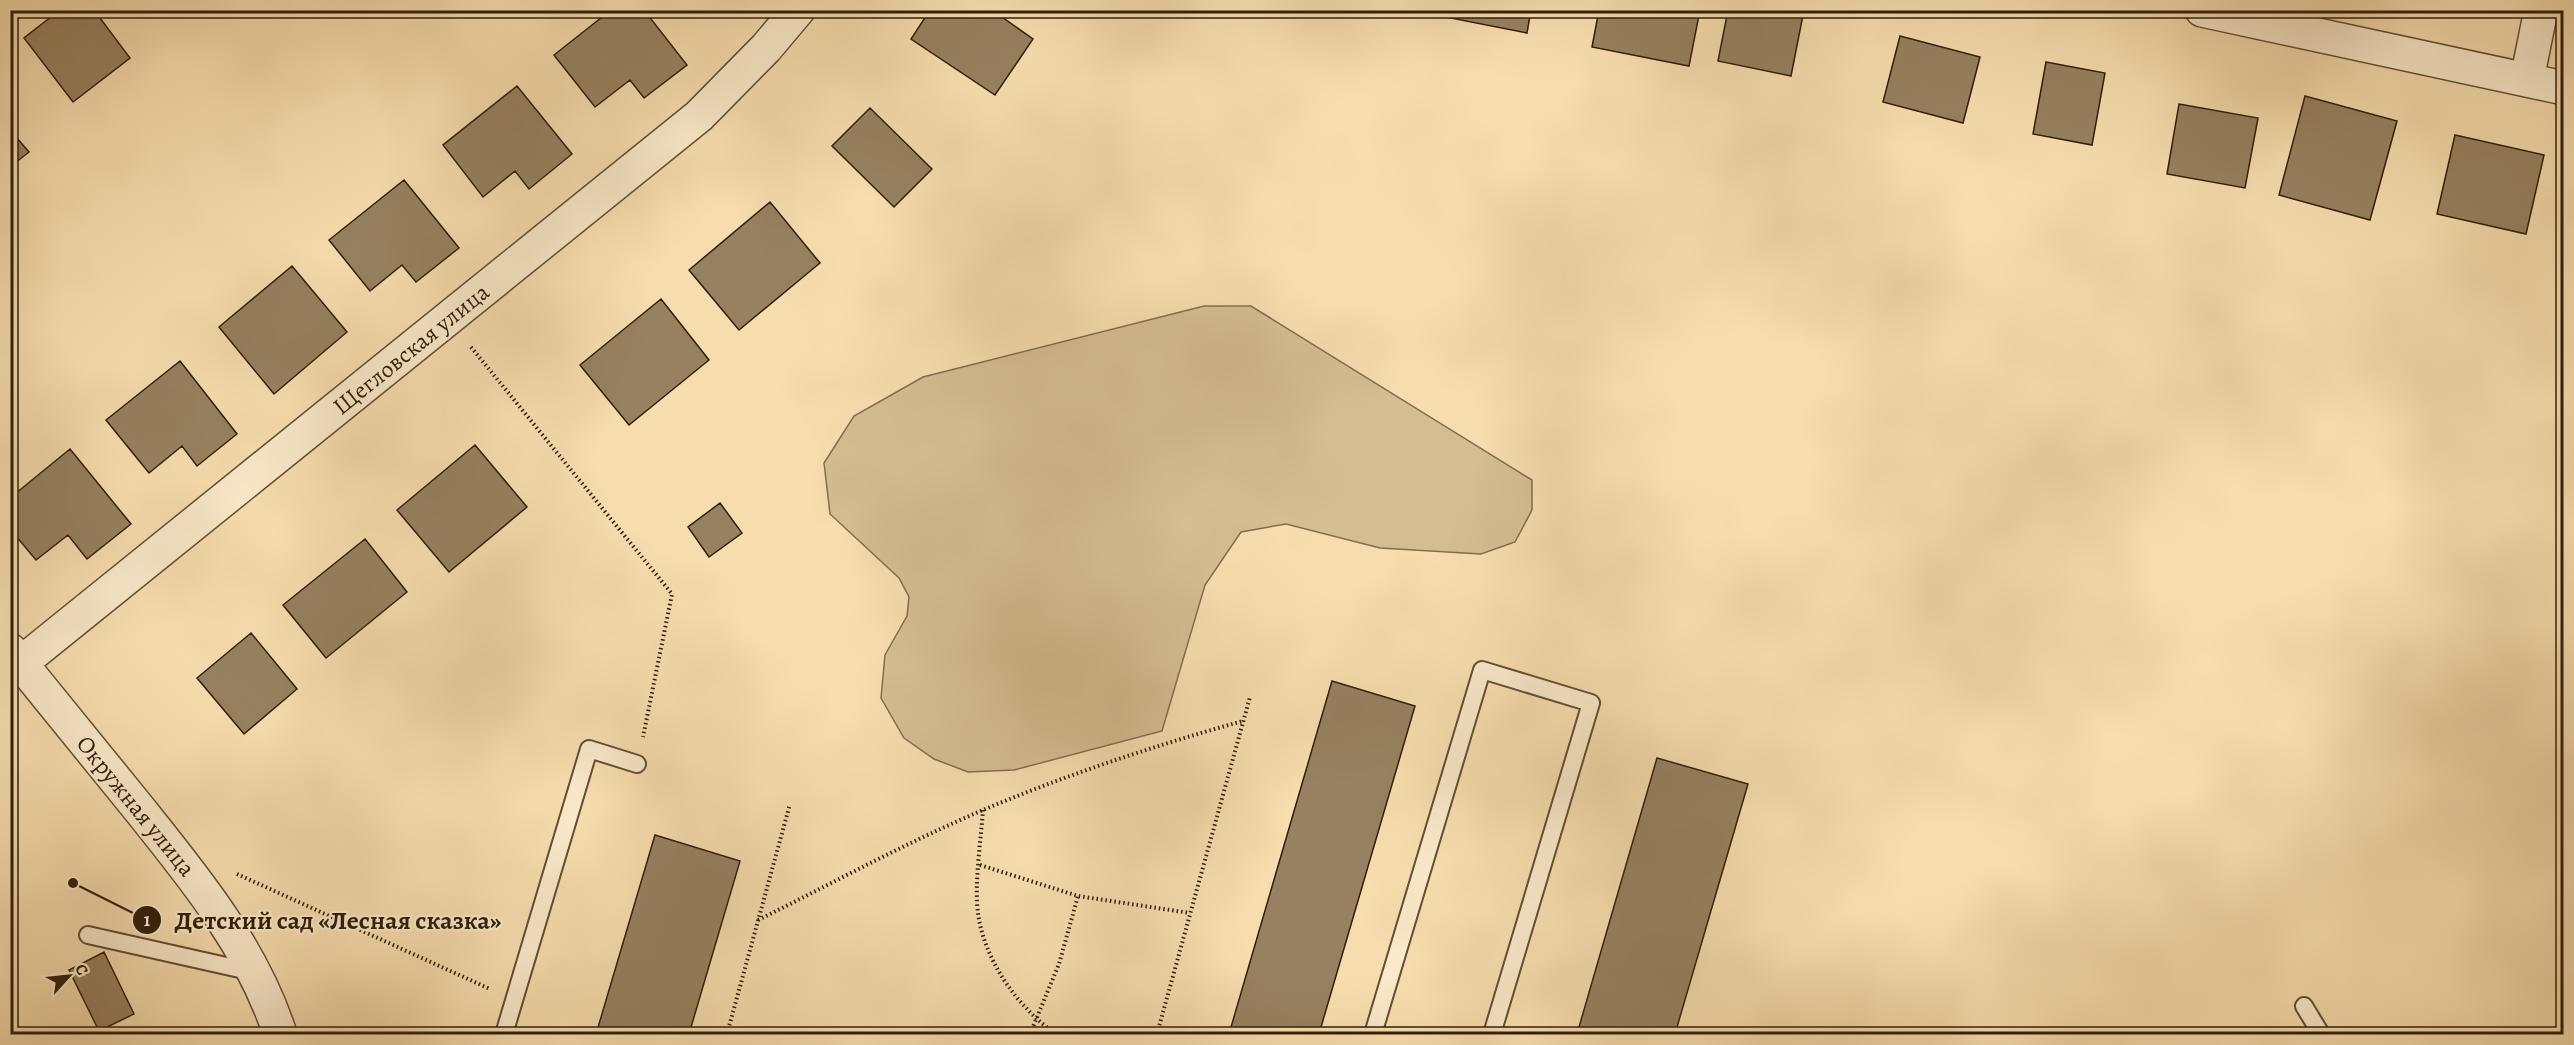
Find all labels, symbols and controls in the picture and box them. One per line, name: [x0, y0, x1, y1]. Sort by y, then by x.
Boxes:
street label: Щегловская улица: [326, 276, 496, 422]
street label: Окружная улица: [69, 729, 203, 883]
callout: Детский сад «Лесная сказка»: [132, 898, 513, 942]
text: Детский сад «Лесная сказка»: [175, 903, 502, 938]
text: 1: [144, 908, 151, 932]
north arrow: [39, 946, 99, 1006]
text: С: [69, 960, 94, 979]

